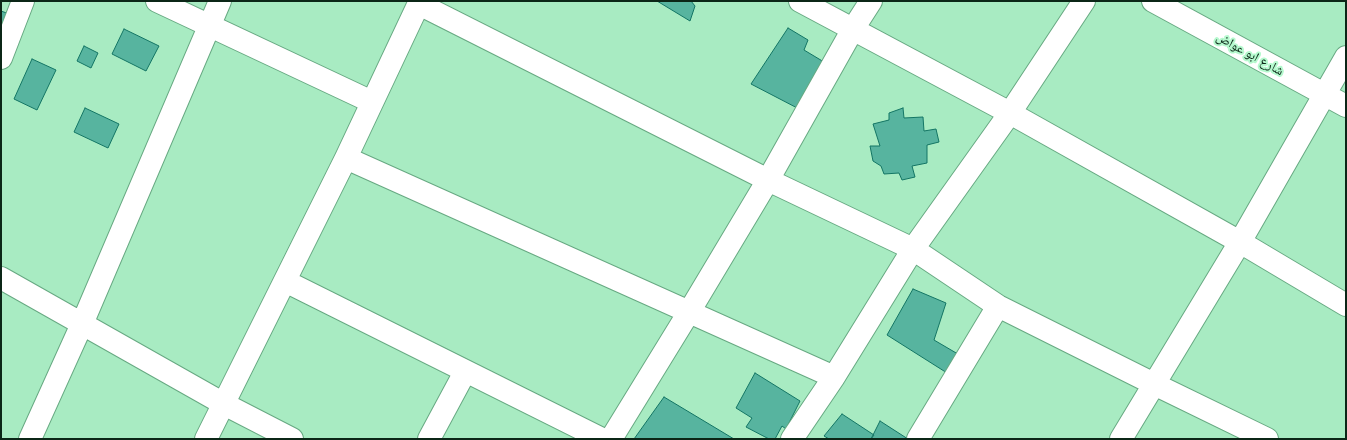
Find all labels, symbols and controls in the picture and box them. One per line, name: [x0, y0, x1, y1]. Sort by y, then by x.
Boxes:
street label: شارع ابو عواض: [1214, 29, 1286, 79]

